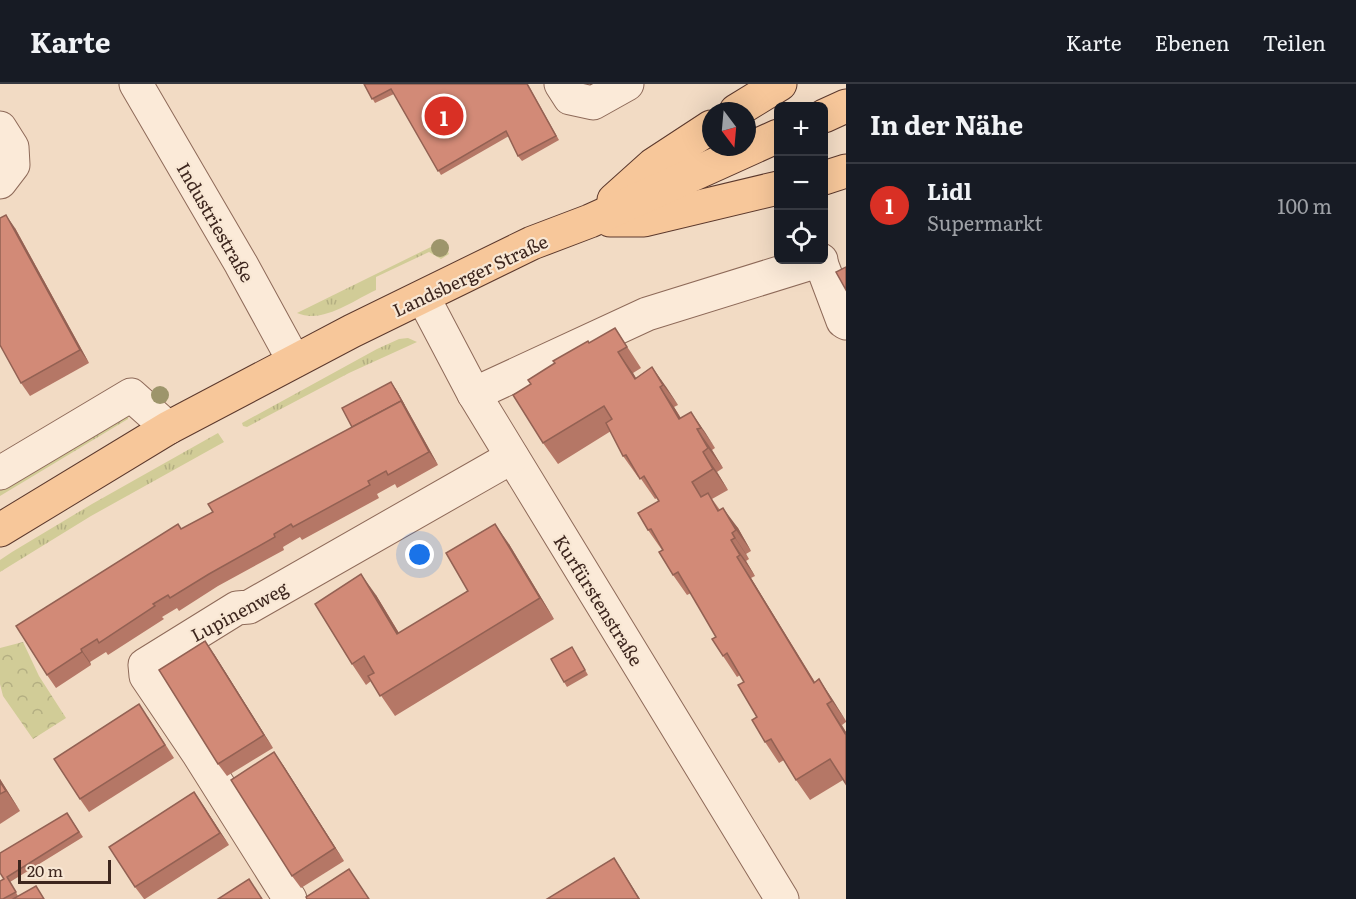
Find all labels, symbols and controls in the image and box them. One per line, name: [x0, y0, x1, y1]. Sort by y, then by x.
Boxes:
text: Karte: [30, 20, 111, 62]
text: Karte: [1066, 26, 1122, 57]
text: Ebenen: [1155, 26, 1230, 57]
text: Teilen: [1263, 26, 1326, 57]
pin: 1: [424, 93, 464, 138]
north arrow: [702, 102, 756, 156]
map controls: [774, 102, 828, 264]
button: +: [774, 102, 828, 156]
text: In der Nähe: [870, 104, 1023, 143]
button: −: [774, 156, 828, 210]
street label: Industriestraße: [171, 157, 261, 287]
text: Lidl: [927, 174, 972, 207]
text: 1: [885, 190, 894, 220]
text: 100 m: [1277, 190, 1332, 220]
text: Supermarkt: [927, 207, 1043, 237]
button: locate: [774, 210, 828, 264]
street label: Landsberger Straße: [388, 227, 552, 323]
street label: Kurfürstenstraße: [548, 529, 650, 671]
your location: [405, 540, 434, 569]
street label: Lupinenweg: [186, 574, 293, 648]
scale bar: [18, 857, 111, 884]
text: 20 m: [27, 858, 63, 882]

